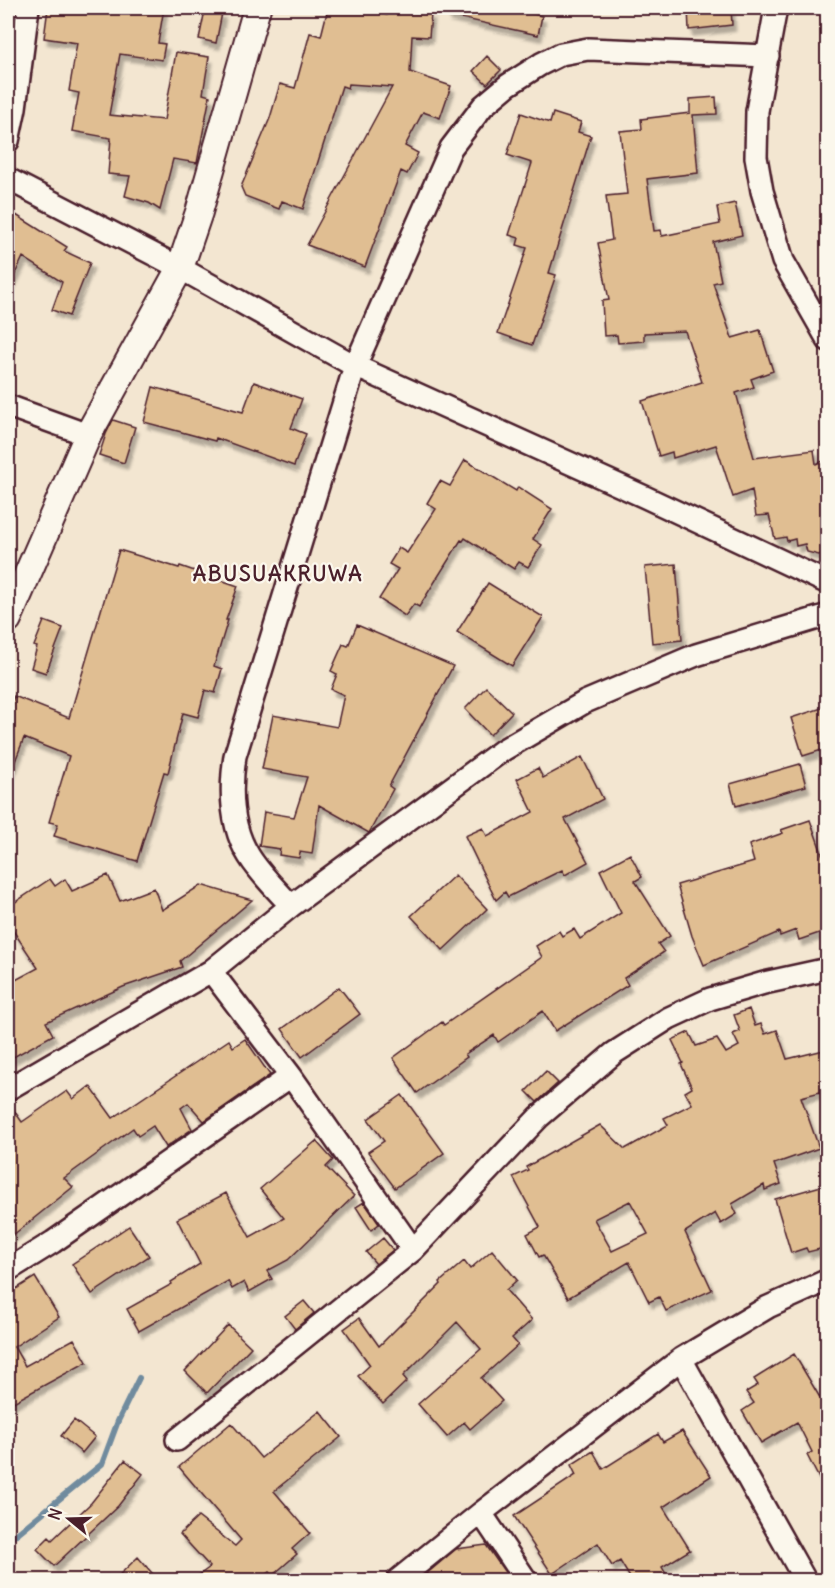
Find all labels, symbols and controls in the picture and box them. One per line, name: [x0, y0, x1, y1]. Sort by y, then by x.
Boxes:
district label: ABUSUAKRUWA: [193, 560, 363, 587]
north arrow: [39, 1489, 99, 1549]
text: N: [44, 1506, 66, 1523]

